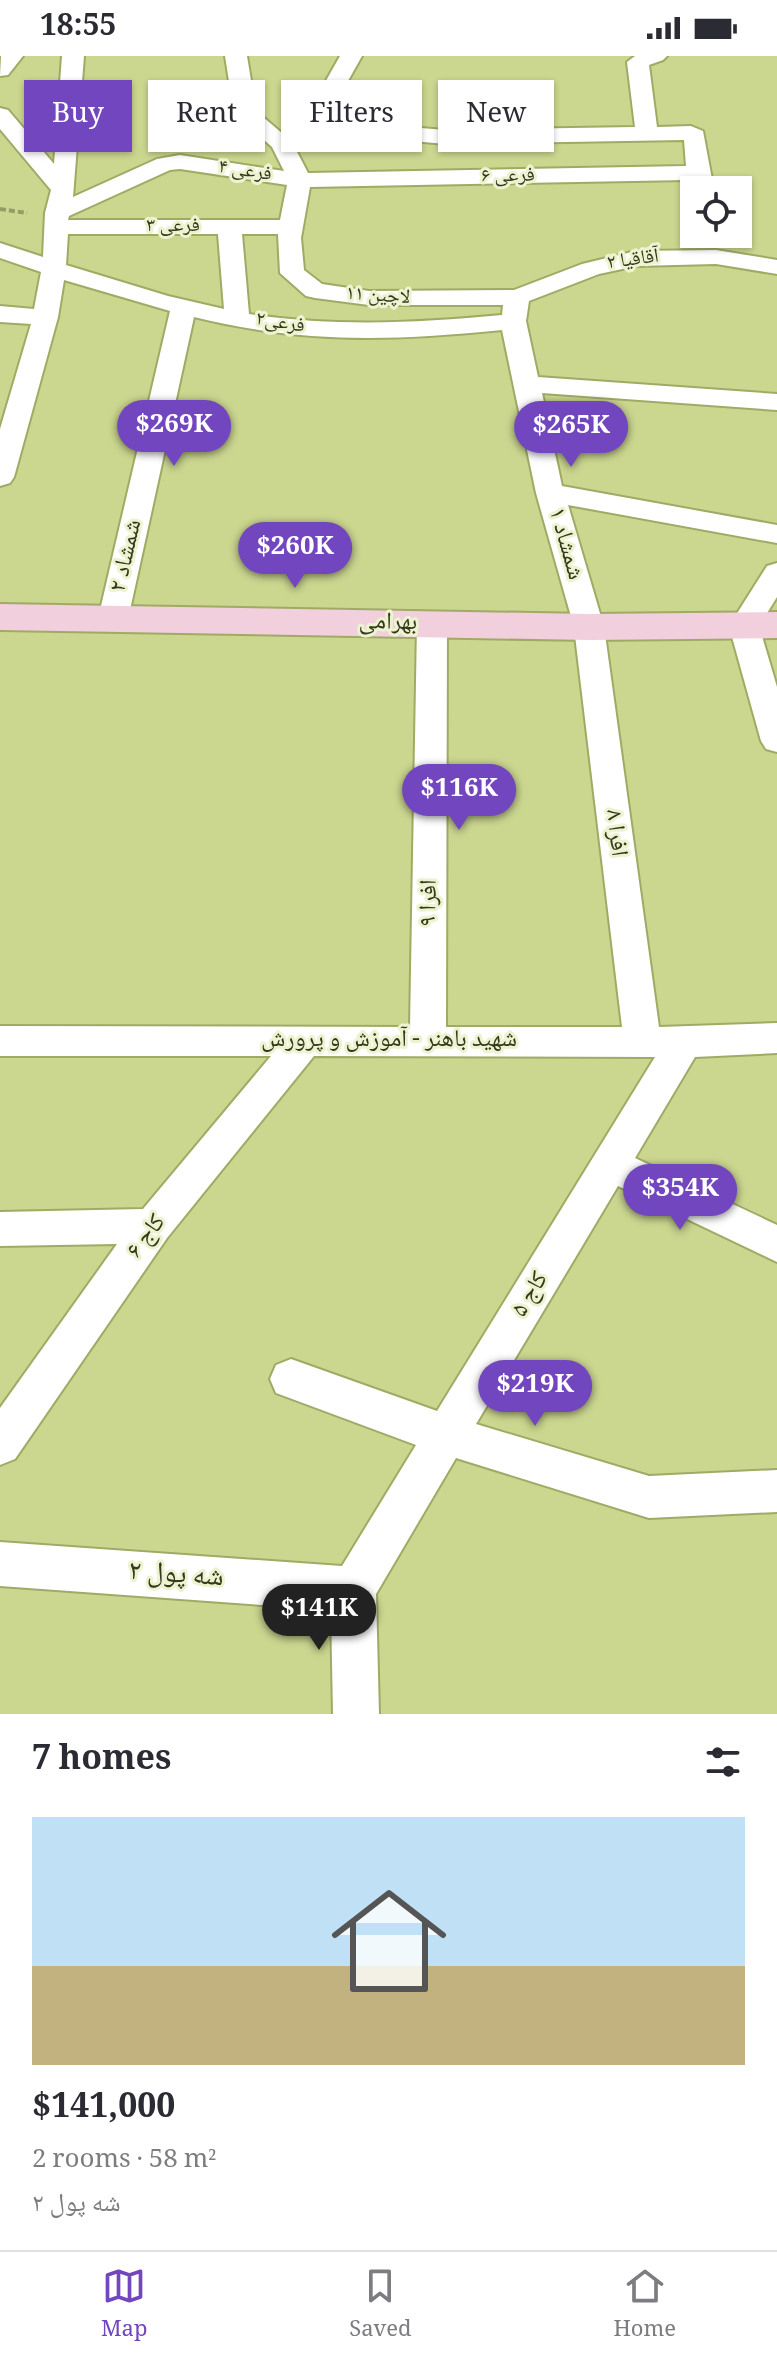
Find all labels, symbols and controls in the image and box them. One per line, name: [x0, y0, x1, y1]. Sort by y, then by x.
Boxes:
text: 18:55: [40, 3, 116, 54]
chip: Buy: [24, 80, 132, 152]
chip: Rent: [148, 80, 265, 152]
chip: Filters: [281, 80, 422, 152]
chip: New: [438, 80, 554, 152]
street label: فرعی ۴: [216, 151, 274, 193]
street label: فرعی ۶: [481, 160, 535, 194]
map controls: [680, 176, 752, 248]
button: locate: [680, 176, 752, 248]
street label: فرعی ۳: [146, 210, 200, 244]
street label: آقاقیا ۲: [605, 240, 662, 281]
street label: لاچین ۱۱: [345, 278, 411, 316]
street label: فرعی۲: [253, 303, 307, 345]
pin: $269K: [118, 400, 230, 468]
pin: $265K: [515, 401, 627, 469]
text: $269K: [135, 404, 213, 448]
text: $265K: [532, 405, 610, 449]
street label: شمشاد ۱: [535, 503, 595, 585]
street label: شمشاد ۲: [99, 515, 155, 597]
pin: $260K: [239, 522, 351, 590]
text: $260K: [256, 526, 334, 570]
street label: بهرامی: [358, 602, 418, 644]
pin: $116K: [403, 764, 515, 832]
text: $116K: [420, 768, 498, 812]
street label: افرا ۸: [592, 807, 638, 859]
street label: افرا ۹: [409, 879, 451, 927]
street label: شهید باهنر - آموزش و پرورش: [261, 1020, 517, 1061]
pin: $354K: [624, 1164, 736, 1232]
text: $354K: [641, 1168, 719, 1212]
street label: کاج ۶: [116, 1206, 178, 1268]
street label: کاج ۵: [501, 1264, 561, 1326]
pin: $219K: [479, 1360, 591, 1428]
text: $219K: [496, 1364, 574, 1408]
street label: شه پول ۲: [127, 1549, 225, 1603]
pin: $141K: [263, 1584, 375, 1652]
text: $141K: [280, 1588, 358, 1632]
text: 7 homes: [32, 1733, 171, 1791]
icon: filters: [701, 1740, 745, 1784]
icon: home: [317, 1869, 461, 2013]
text: $141,000: [32, 2081, 175, 2139]
text: 2 rooms · 58 m²: [32, 2139, 216, 2183]
text: شه پول ۲: [32, 2183, 121, 2227]
tab: Map: [101, 2264, 147, 2350]
tab: Saved: [349, 2264, 412, 2350]
tab: Home: [613, 2264, 676, 2350]

